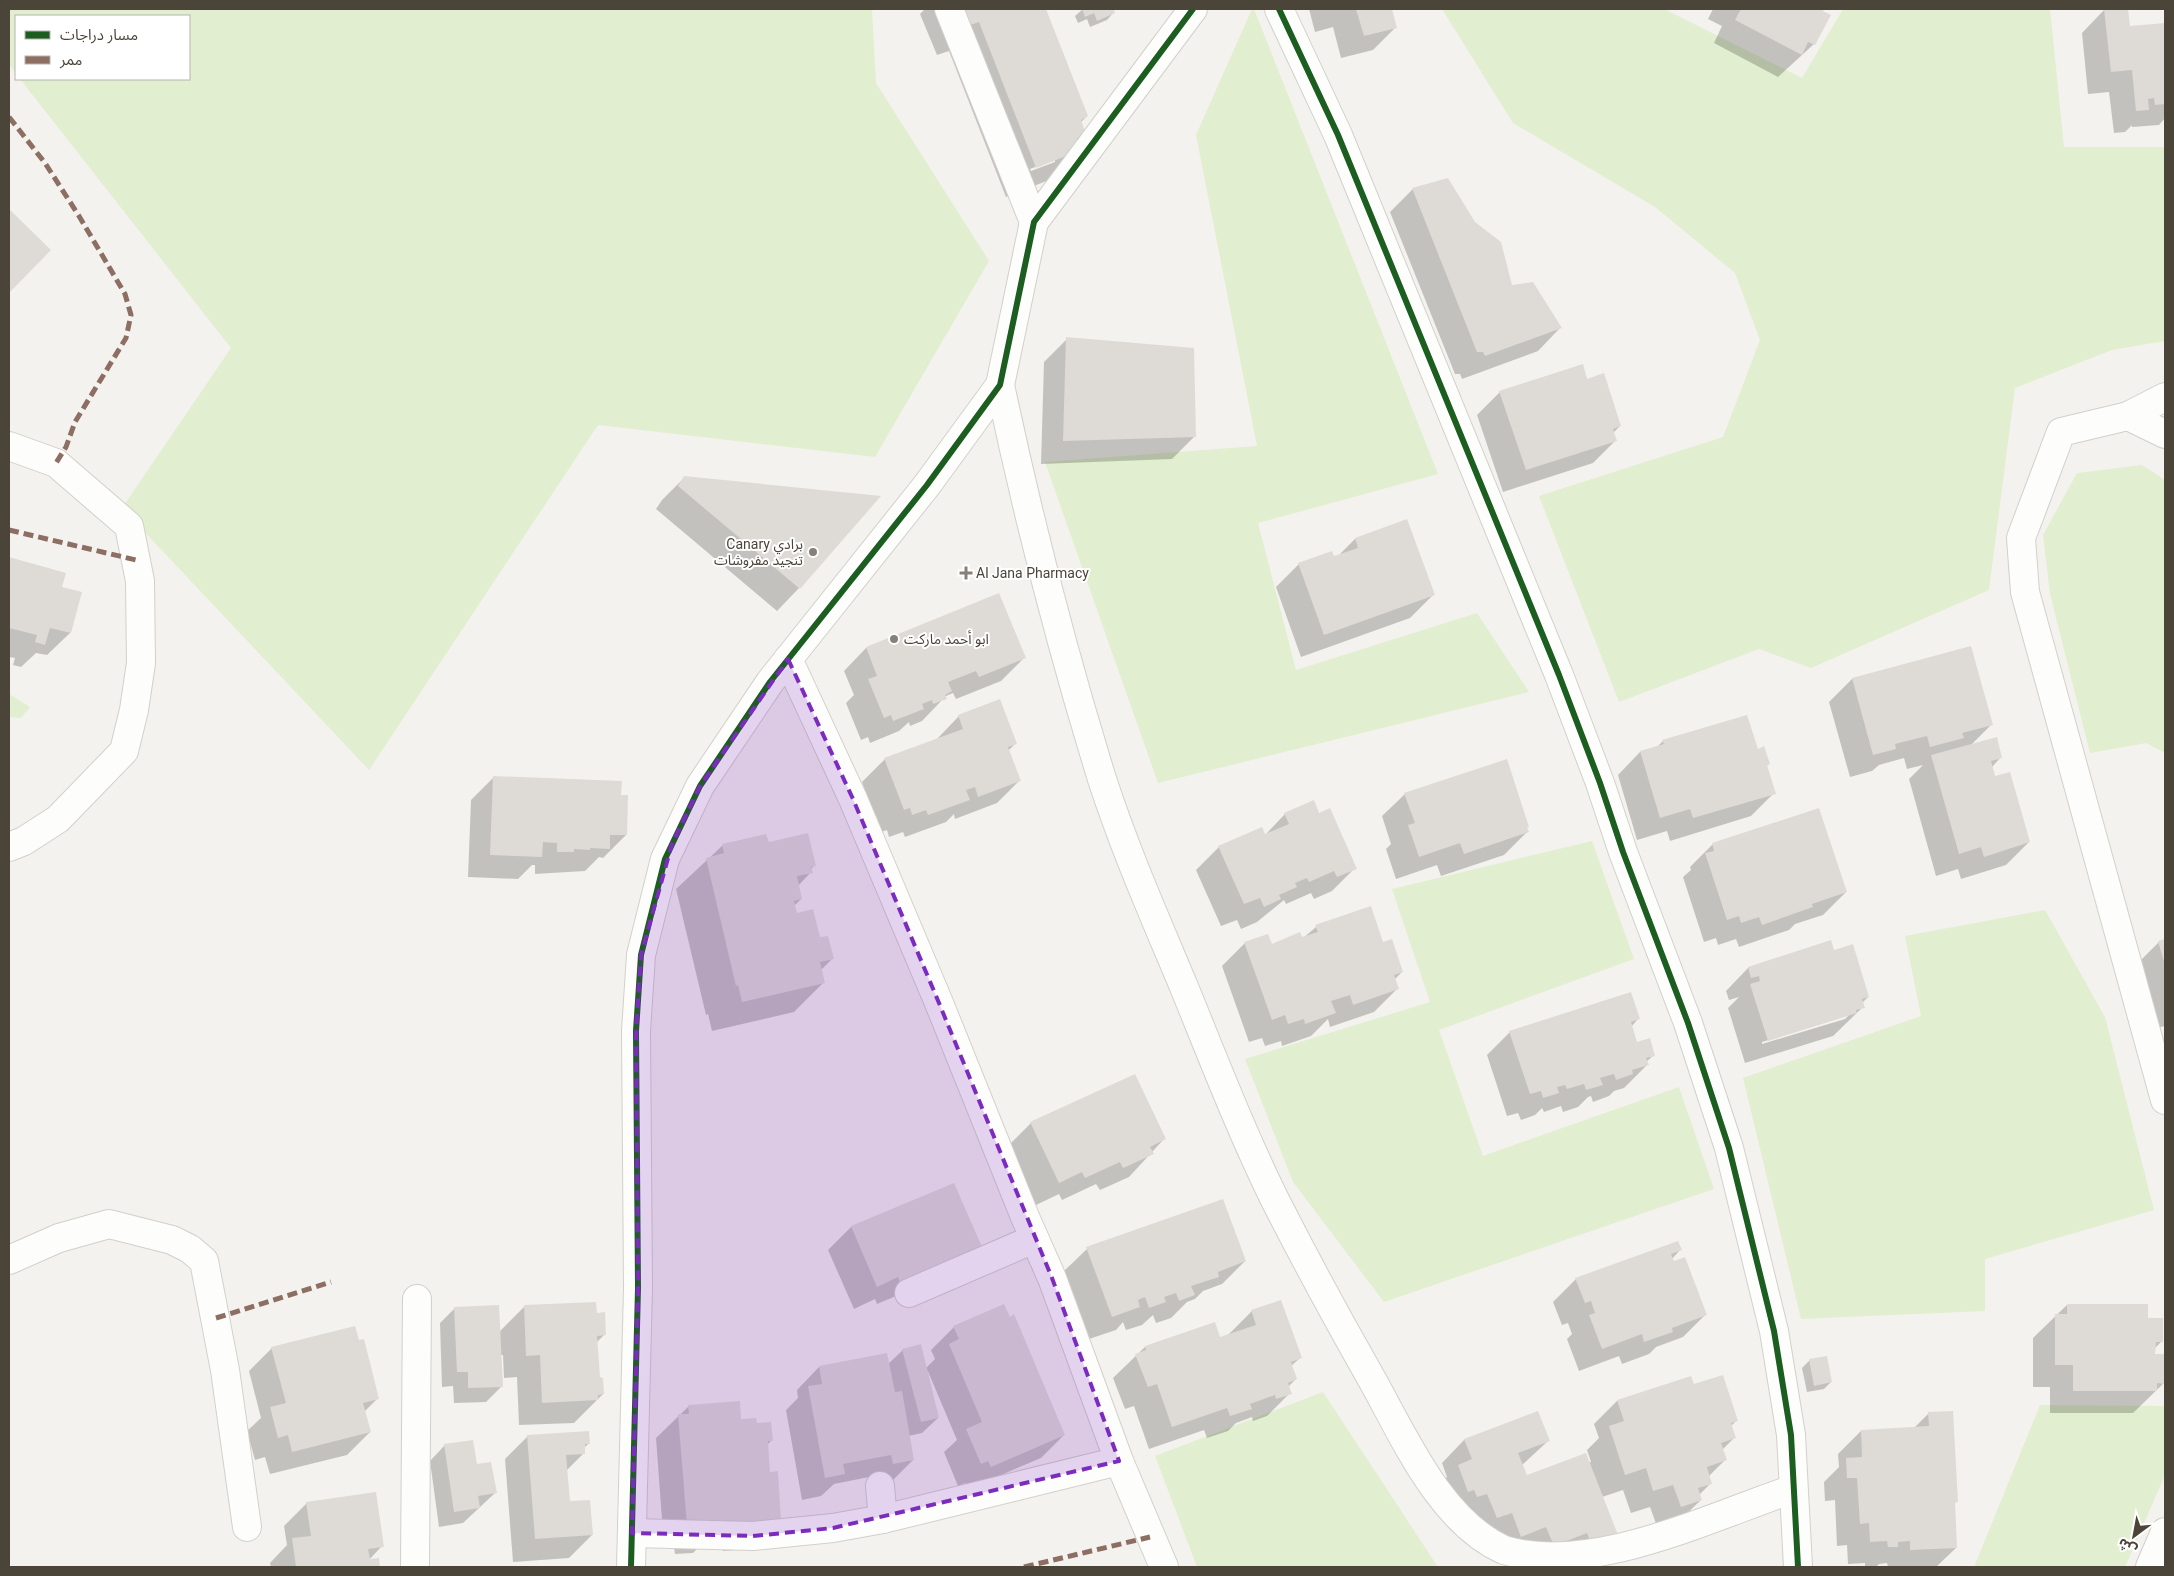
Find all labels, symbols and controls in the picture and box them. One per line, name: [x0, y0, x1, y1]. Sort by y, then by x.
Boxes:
legend: [15, 15, 190, 80]
text: مسار دراجات: [60, 26, 138, 44]
text: ممر: [59, 51, 83, 69]
place label: Canary برادي تنجيد مفروشات: [714, 536, 803, 569]
marker: Canary برادي تنجيد مفروشات: [807, 546, 819, 558]
place label: Al Jana Pharmacy: [976, 565, 1089, 581]
marker: Al Jana Pharmacy: [960, 567, 972, 579]
place label: ابو أحمد ماركت: [904, 630, 989, 648]
marker: ابو أحمد ماركت: [888, 633, 900, 645]
north arrow: [2109, 1511, 2159, 1561]
text: ش: [2115, 1535, 2139, 1559]

